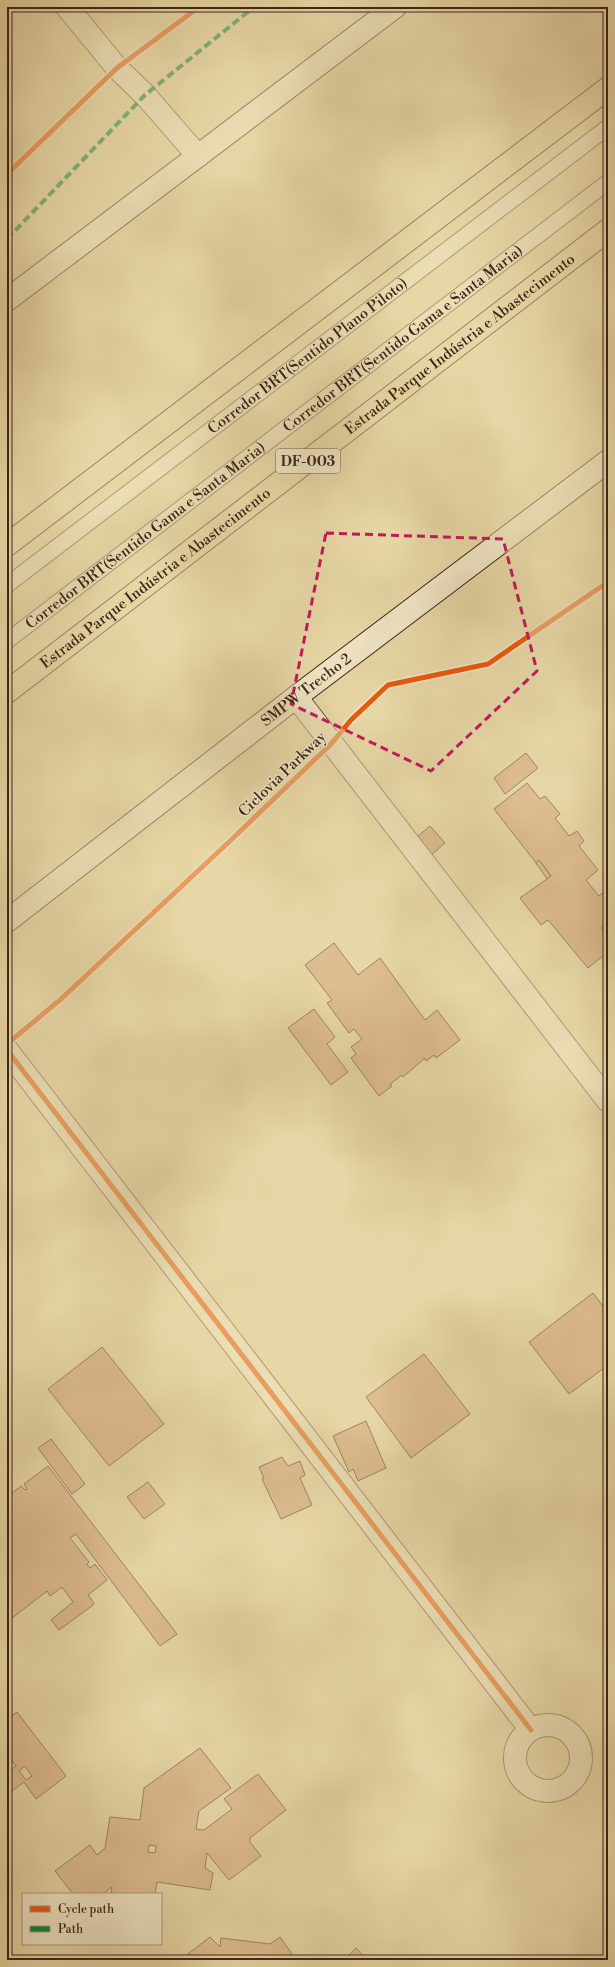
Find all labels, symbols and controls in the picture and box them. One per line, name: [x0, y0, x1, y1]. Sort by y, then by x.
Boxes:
street label: Corredor BRT(Sentido Gama e Santa Maria): [279, 241, 527, 437]
street label: Estrada Parque Indústria e Abastecimento: [341, 250, 579, 439]
street label: Corredor BRT(Sentido Plano Piloto): [204, 274, 412, 439]
street label: Corredor BRT(Sentido Gama e Santa Maria): [22, 438, 269, 633]
road number: DF-003: [276, 449, 340, 473]
street label: Estrada Parque Indústria e Abastecimento: [36, 484, 275, 673]
street label: SMPW Trecho 2: [257, 649, 355, 731]
street label: Ciclovia Parkway: [234, 727, 331, 821]
legend: [22, 1893, 162, 1945]
text: Cycle path: [58, 1902, 114, 1917]
text: Path: [58, 1922, 83, 1937]

